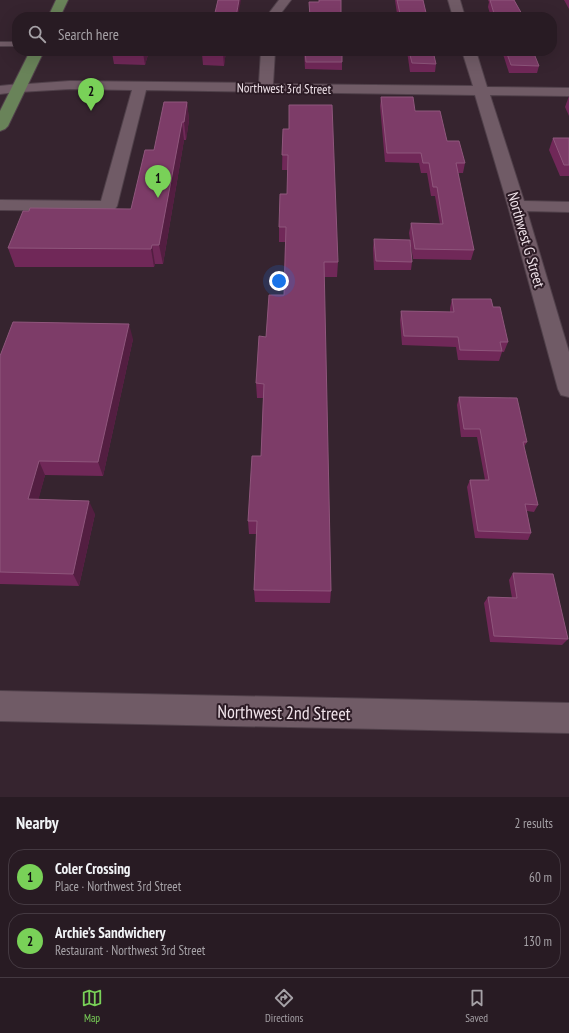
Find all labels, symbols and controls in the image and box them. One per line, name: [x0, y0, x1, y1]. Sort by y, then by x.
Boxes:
search box: [12, 12, 557, 56]
icon: search: [26, 23, 48, 45]
text: Search here: [58, 25, 119, 44]
pin: 2: [78, 78, 104, 111]
street label: Northwest 3rd Street: [237, 79, 332, 98]
pin: 1: [145, 165, 171, 198]
street label: Northwest G Street: [504, 190, 549, 290]
your location: [269, 271, 289, 291]
street label: Northwest 2nd Street: [217, 700, 351, 725]
text: Nearby: [16, 812, 59, 834]
text: 2 results: [514, 815, 553, 832]
text: Coler Crossing: [55, 859, 131, 878]
text: 1: [27, 869, 33, 886]
text: 60 m: [529, 869, 552, 886]
text: Place · Northwest 3rd Street: [55, 878, 181, 895]
text: Archie’s Sandwichery: [55, 923, 166, 942]
text: 2: [27, 933, 33, 950]
text: 130 m: [523, 933, 552, 950]
text: Restaurant · Northwest 3rd Street: [55, 942, 205, 959]
tab: Map: [81, 987, 103, 1025]
tab: Directions: [265, 987, 303, 1025]
tab: Saved: [465, 987, 488, 1025]

